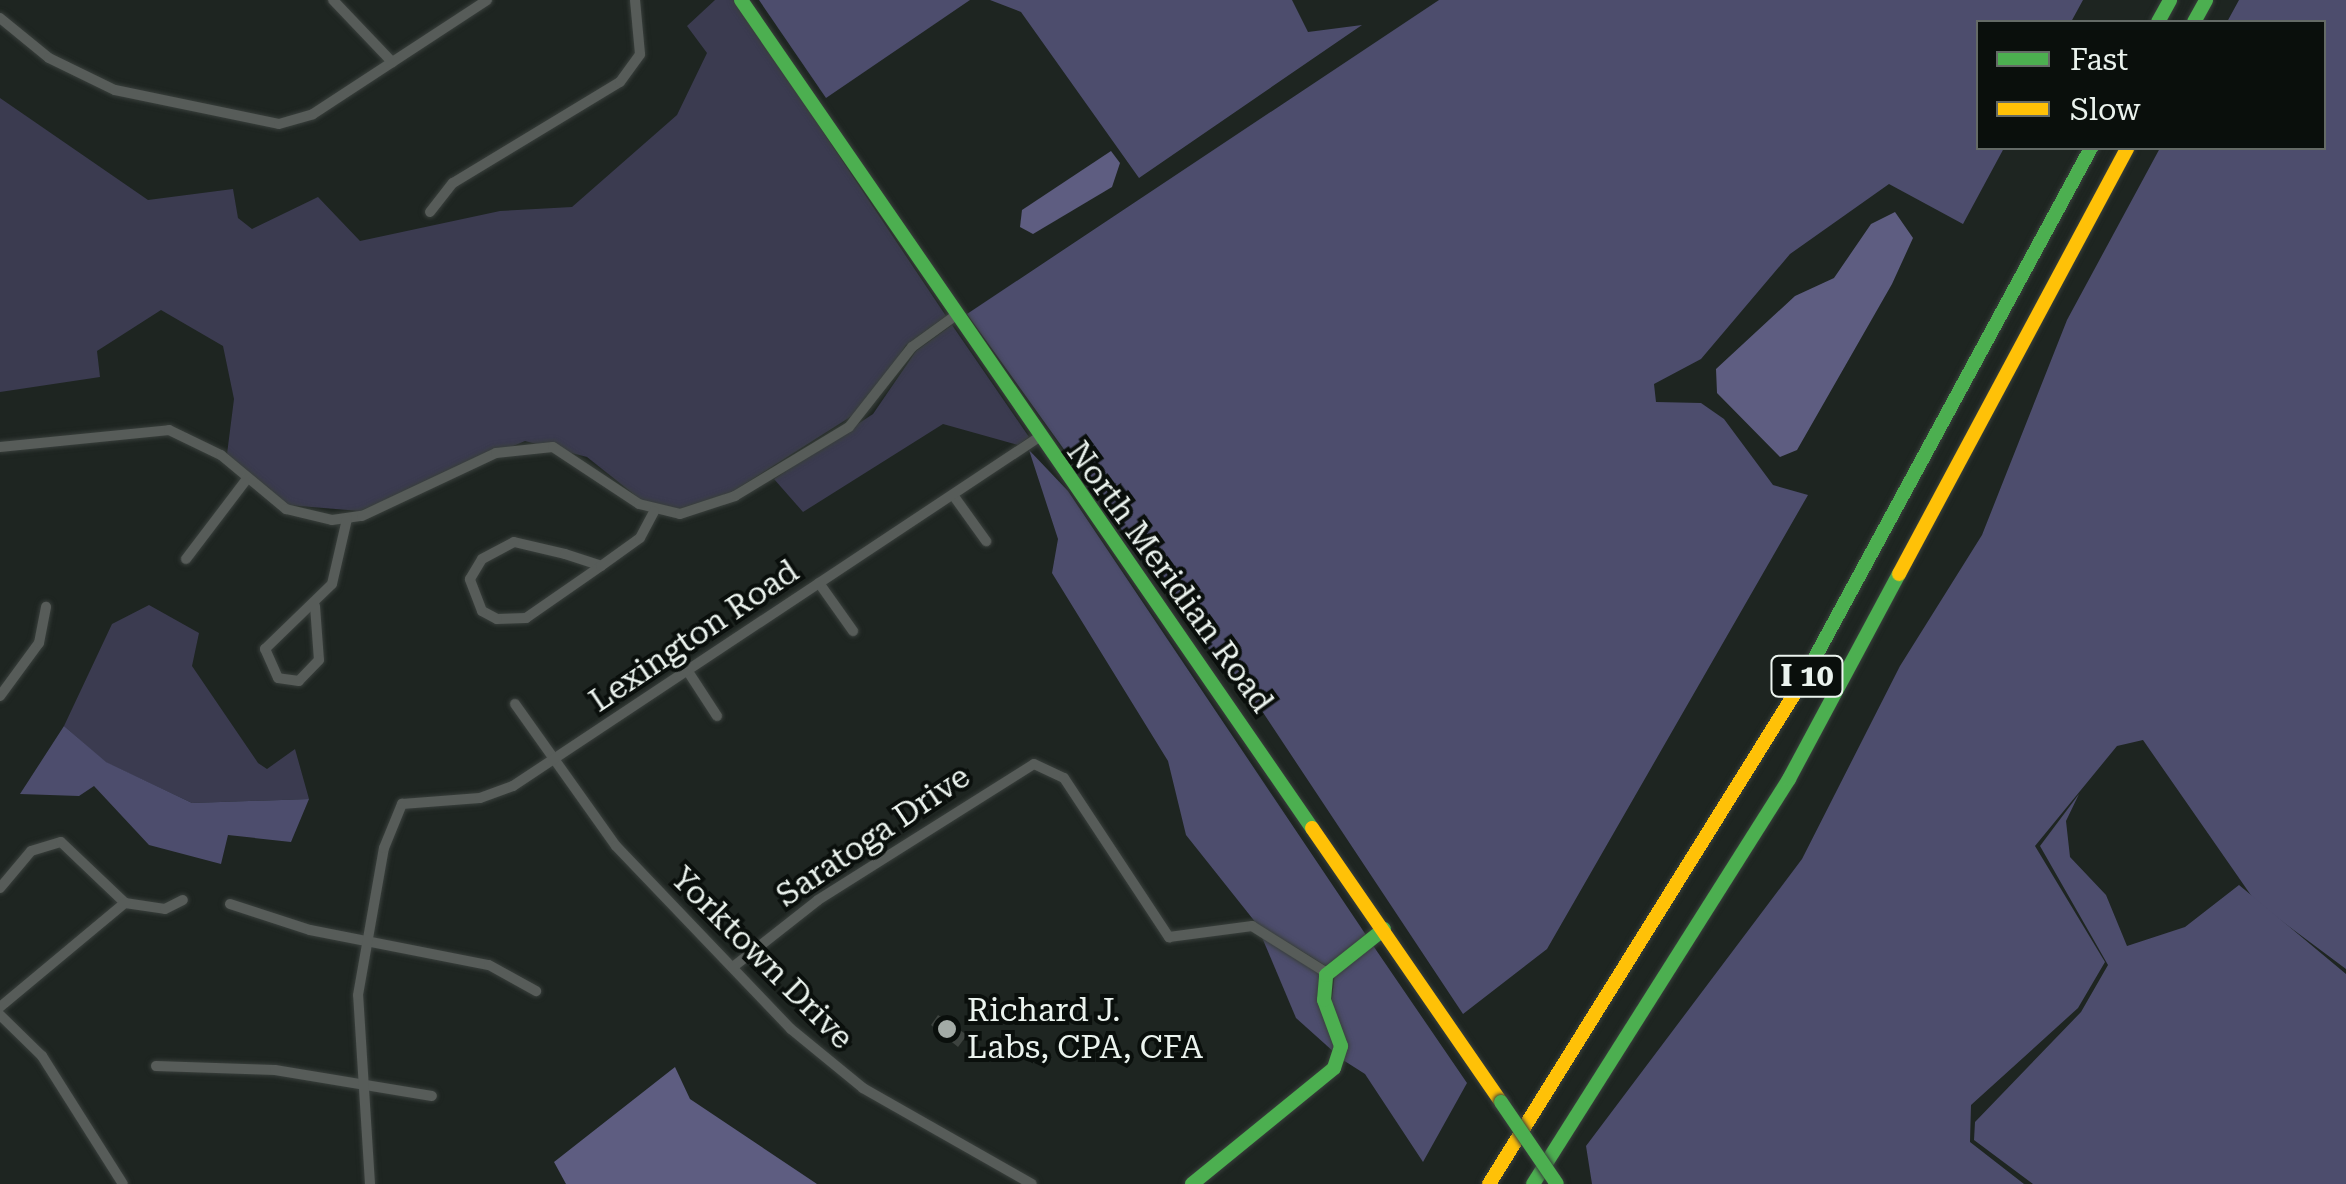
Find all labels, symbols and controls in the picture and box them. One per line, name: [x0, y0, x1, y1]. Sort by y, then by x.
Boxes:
legend: [1976, 20, 2326, 150]
text: Fast: [2070, 42, 2128, 77]
text: Slow: [2070, 92, 2141, 127]
street label: North Meridian Road: [1059, 434, 1281, 720]
street label: Lexington Road: [582, 552, 806, 720]
road number: I 10: [1770, 651, 1844, 701]
street label: Saratoga Drive: [769, 757, 977, 915]
street label: Yorktown Drive: [663, 859, 861, 1057]
place label: Richard J. Labs, CPA, CFA: [967, 992, 1203, 1067]
marker: Richard J. Labs, CPA, CFA: [936, 1018, 958, 1040]

